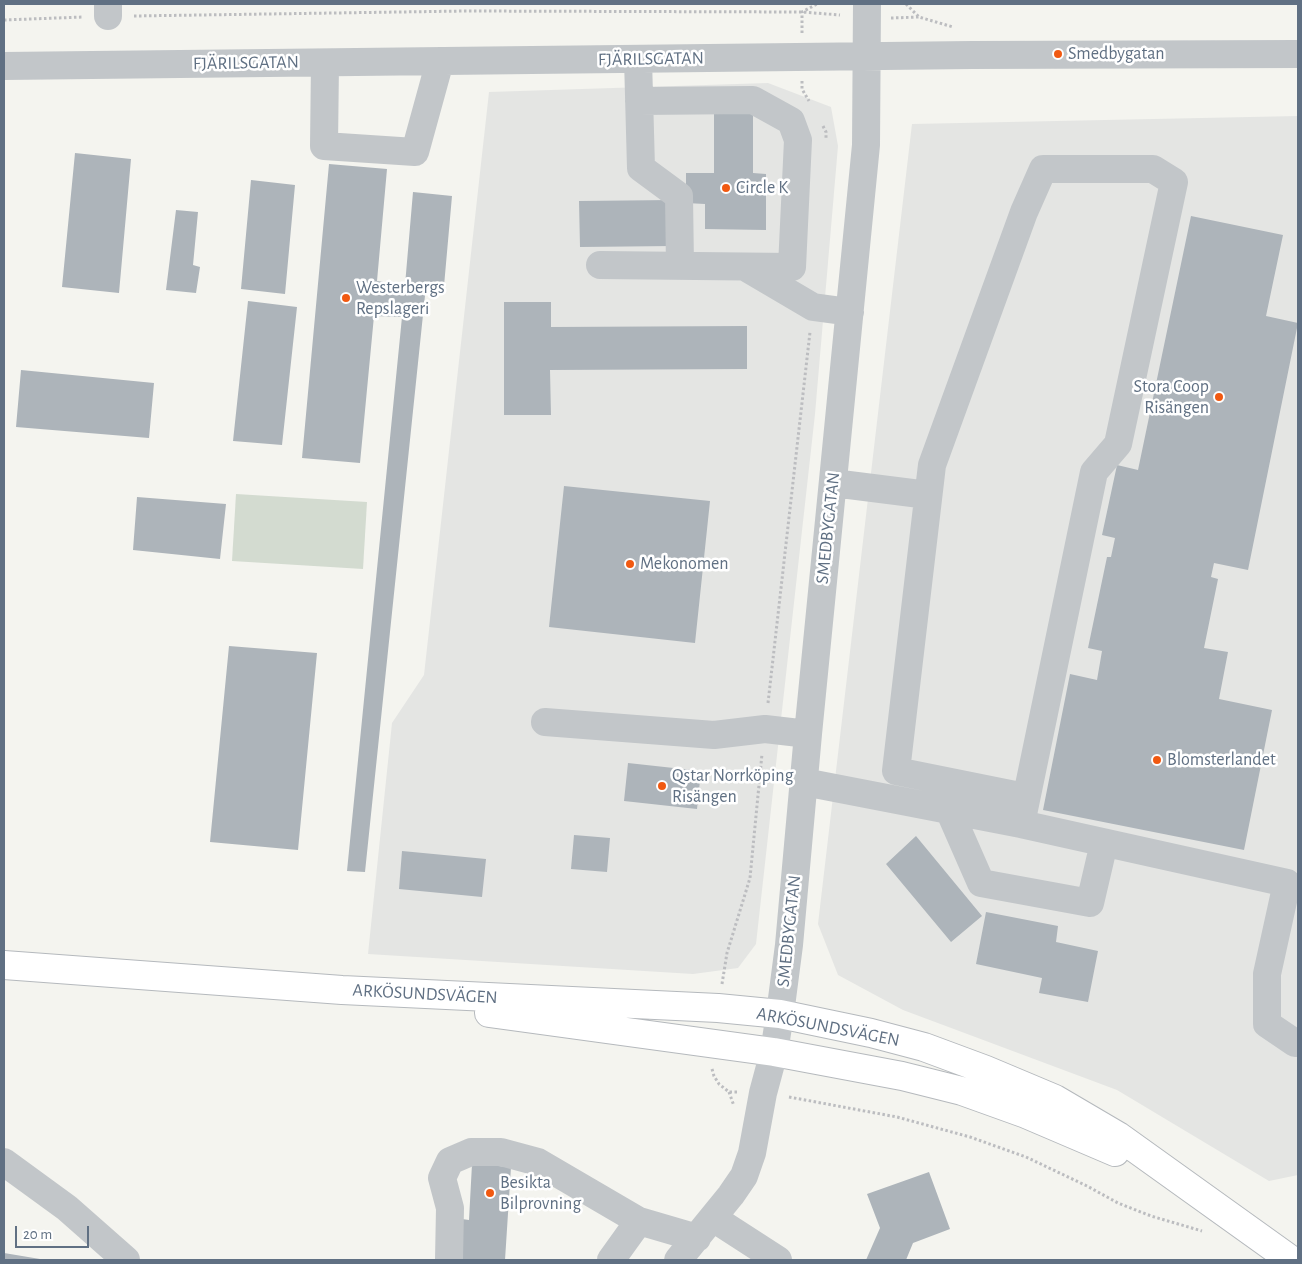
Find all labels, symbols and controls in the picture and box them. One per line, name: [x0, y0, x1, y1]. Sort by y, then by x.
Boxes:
place label: Smedbygatan: [1068, 43, 1165, 65]
street label: FJÄRILSGATAN: [598, 47, 704, 71]
marker: Smedbygatan: [1052, 48, 1064, 60]
street label: FJÄRILSGATAN: [193, 51, 299, 75]
place label: Circle K: [736, 177, 788, 199]
marker: Circle K: [720, 182, 732, 194]
place label: Westerbergs Repslageri: [356, 277, 445, 320]
marker: Westerbergs Repslageri: [340, 292, 352, 304]
place label: Stora Coop Risängen: [1134, 376, 1209, 418]
marker: Stora Coop Risängen: [1213, 391, 1225, 403]
street label: SMEDBYGATAN: [811, 471, 845, 585]
place label: Mekonomen: [640, 553, 729, 575]
marker: Mekonomen: [624, 558, 636, 570]
place label: Blomsterlandet: [1167, 749, 1276, 771]
marker: Blomsterlandet: [1151, 754, 1163, 766]
place label: Qstar Norrköping Risängen: [672, 765, 793, 808]
marker: Qstar Norrköping Risängen: [656, 780, 668, 792]
street label: SMEDBYGATAN: [772, 874, 806, 988]
street label: ARKÖSUNDSVÄGEN: [352, 979, 498, 1009]
street label: ARKÖSUNDSVÄGEN: [755, 1003, 901, 1051]
place label: Besikta Bilprovning: [500, 1172, 581, 1214]
marker: Besikta Bilprovning: [484, 1187, 496, 1199]
scale bar: [18, 1216, 91, 1248]
text: 20 m: [23, 1227, 52, 1242]

